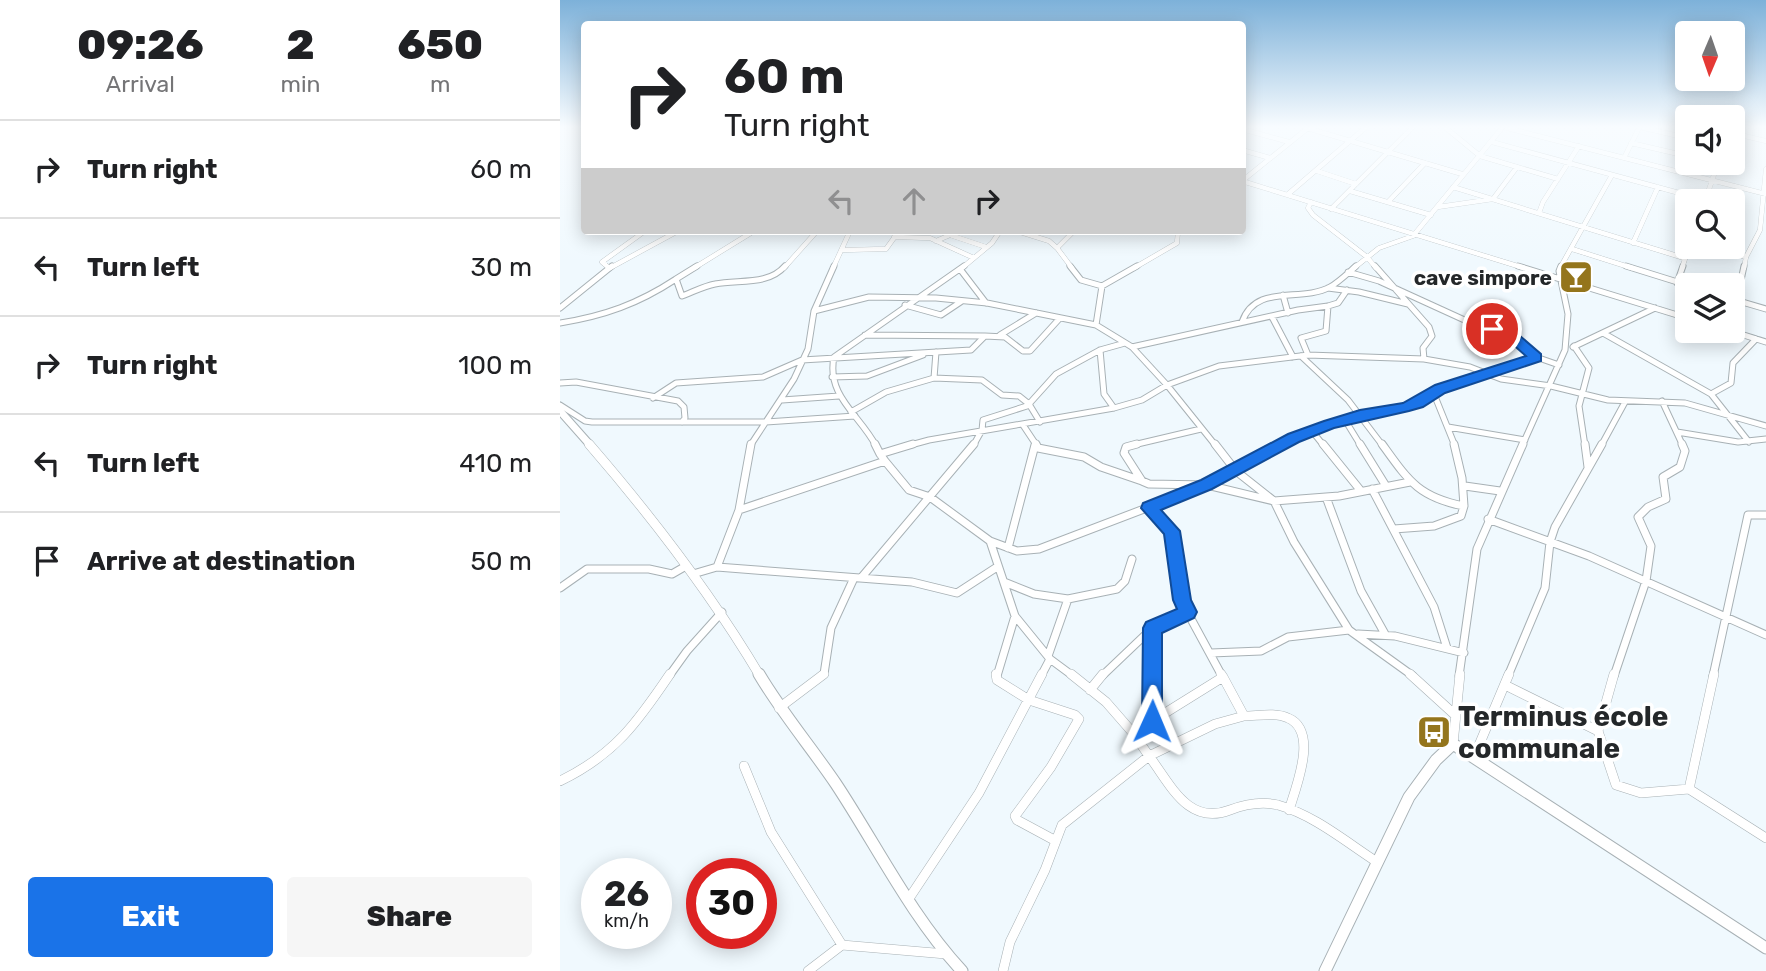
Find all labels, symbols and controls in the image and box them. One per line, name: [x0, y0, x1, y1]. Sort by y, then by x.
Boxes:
text: 09:26: [77, 20, 204, 70]
text: 2: [286, 20, 315, 70]
text: 650: [397, 20, 483, 70]
north arrow: [1675, 21, 1745, 91]
map controls: [1675, 21, 1745, 343]
text: 60 m: [724, 47, 845, 105]
icon: right: [609, 49, 700, 140]
text: Arrival: [106, 70, 175, 98]
text: min: [281, 70, 321, 98]
text: m: [430, 70, 450, 98]
button: sound: [1675, 105, 1745, 175]
text: Turn right: [724, 106, 869, 144]
icon: right: [28, 150, 66, 188]
text: Turn right: [87, 154, 217, 185]
text: 60 m: [470, 154, 532, 185]
icon: left: [822, 182, 860, 220]
icon: ahead: [895, 182, 933, 220]
icon: right: [968, 182, 1006, 220]
button: search: [1675, 189, 1745, 259]
icon: left: [28, 248, 66, 286]
text: Turn left: [87, 252, 199, 283]
text: 30 m: [470, 252, 532, 283]
bar icon: cave simpore: [1557, 258, 1595, 296]
place label: cave simpore: [1414, 265, 1552, 290]
button: layers: [1675, 273, 1745, 343]
pin: [1462, 299, 1522, 359]
icon: arrive: [1473, 310, 1511, 348]
icon: right: [28, 346, 66, 384]
text: Turn right: [87, 350, 217, 381]
text: 100 m: [458, 350, 532, 381]
icon: left: [28, 444, 66, 482]
text: Turn left: [87, 448, 199, 479]
text: 410 m: [459, 448, 532, 479]
icon: arrive: [28, 542, 66, 580]
text: Arrive at destination: [87, 546, 355, 577]
text: 50 m: [471, 546, 532, 577]
position arrow: [1115, 684, 1189, 758]
place label: Terminus école communale: [1458, 700, 1668, 765]
bus stop icon: Terminus école communale: [1415, 713, 1453, 751]
speed limit sign: 30: [686, 858, 777, 949]
text: 26: [604, 873, 649, 915]
button: Exit: [28, 877, 273, 957]
button: Share: [287, 877, 532, 957]
text: km/h: [604, 910, 649, 932]

